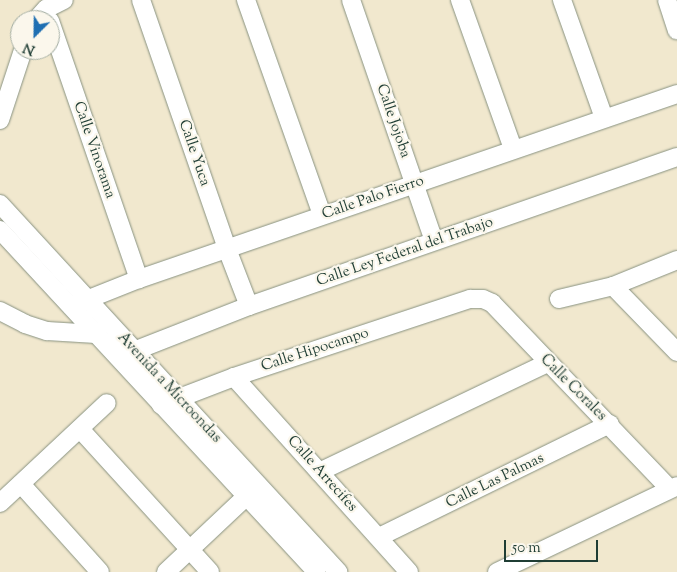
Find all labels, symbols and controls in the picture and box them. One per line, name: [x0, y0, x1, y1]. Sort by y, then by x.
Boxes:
north arrow: [10, 10, 60, 60]
text: N: [20, 36, 39, 59]
street label: Calle Jojoba: [372, 82, 414, 160]
street label: Calle Vinorama: [69, 99, 119, 201]
street label: Calle Yuca: [174, 117, 214, 189]
street label: Calle Palo Fierro: [320, 172, 426, 224]
street label: Calle Ley Federal del Trabajo: [314, 213, 496, 291]
street label: Calle Hipocampo: [259, 324, 371, 376]
street label: Avenida a Microondas: [113, 329, 225, 447]
street label: Calle Corales: [536, 351, 610, 425]
street label: Calle Arrecifes: [283, 432, 361, 516]
street label: Calle Las Palmas: [443, 449, 547, 513]
scale bar: [507, 530, 601, 562]
text: 50 m: [512, 538, 541, 559]

